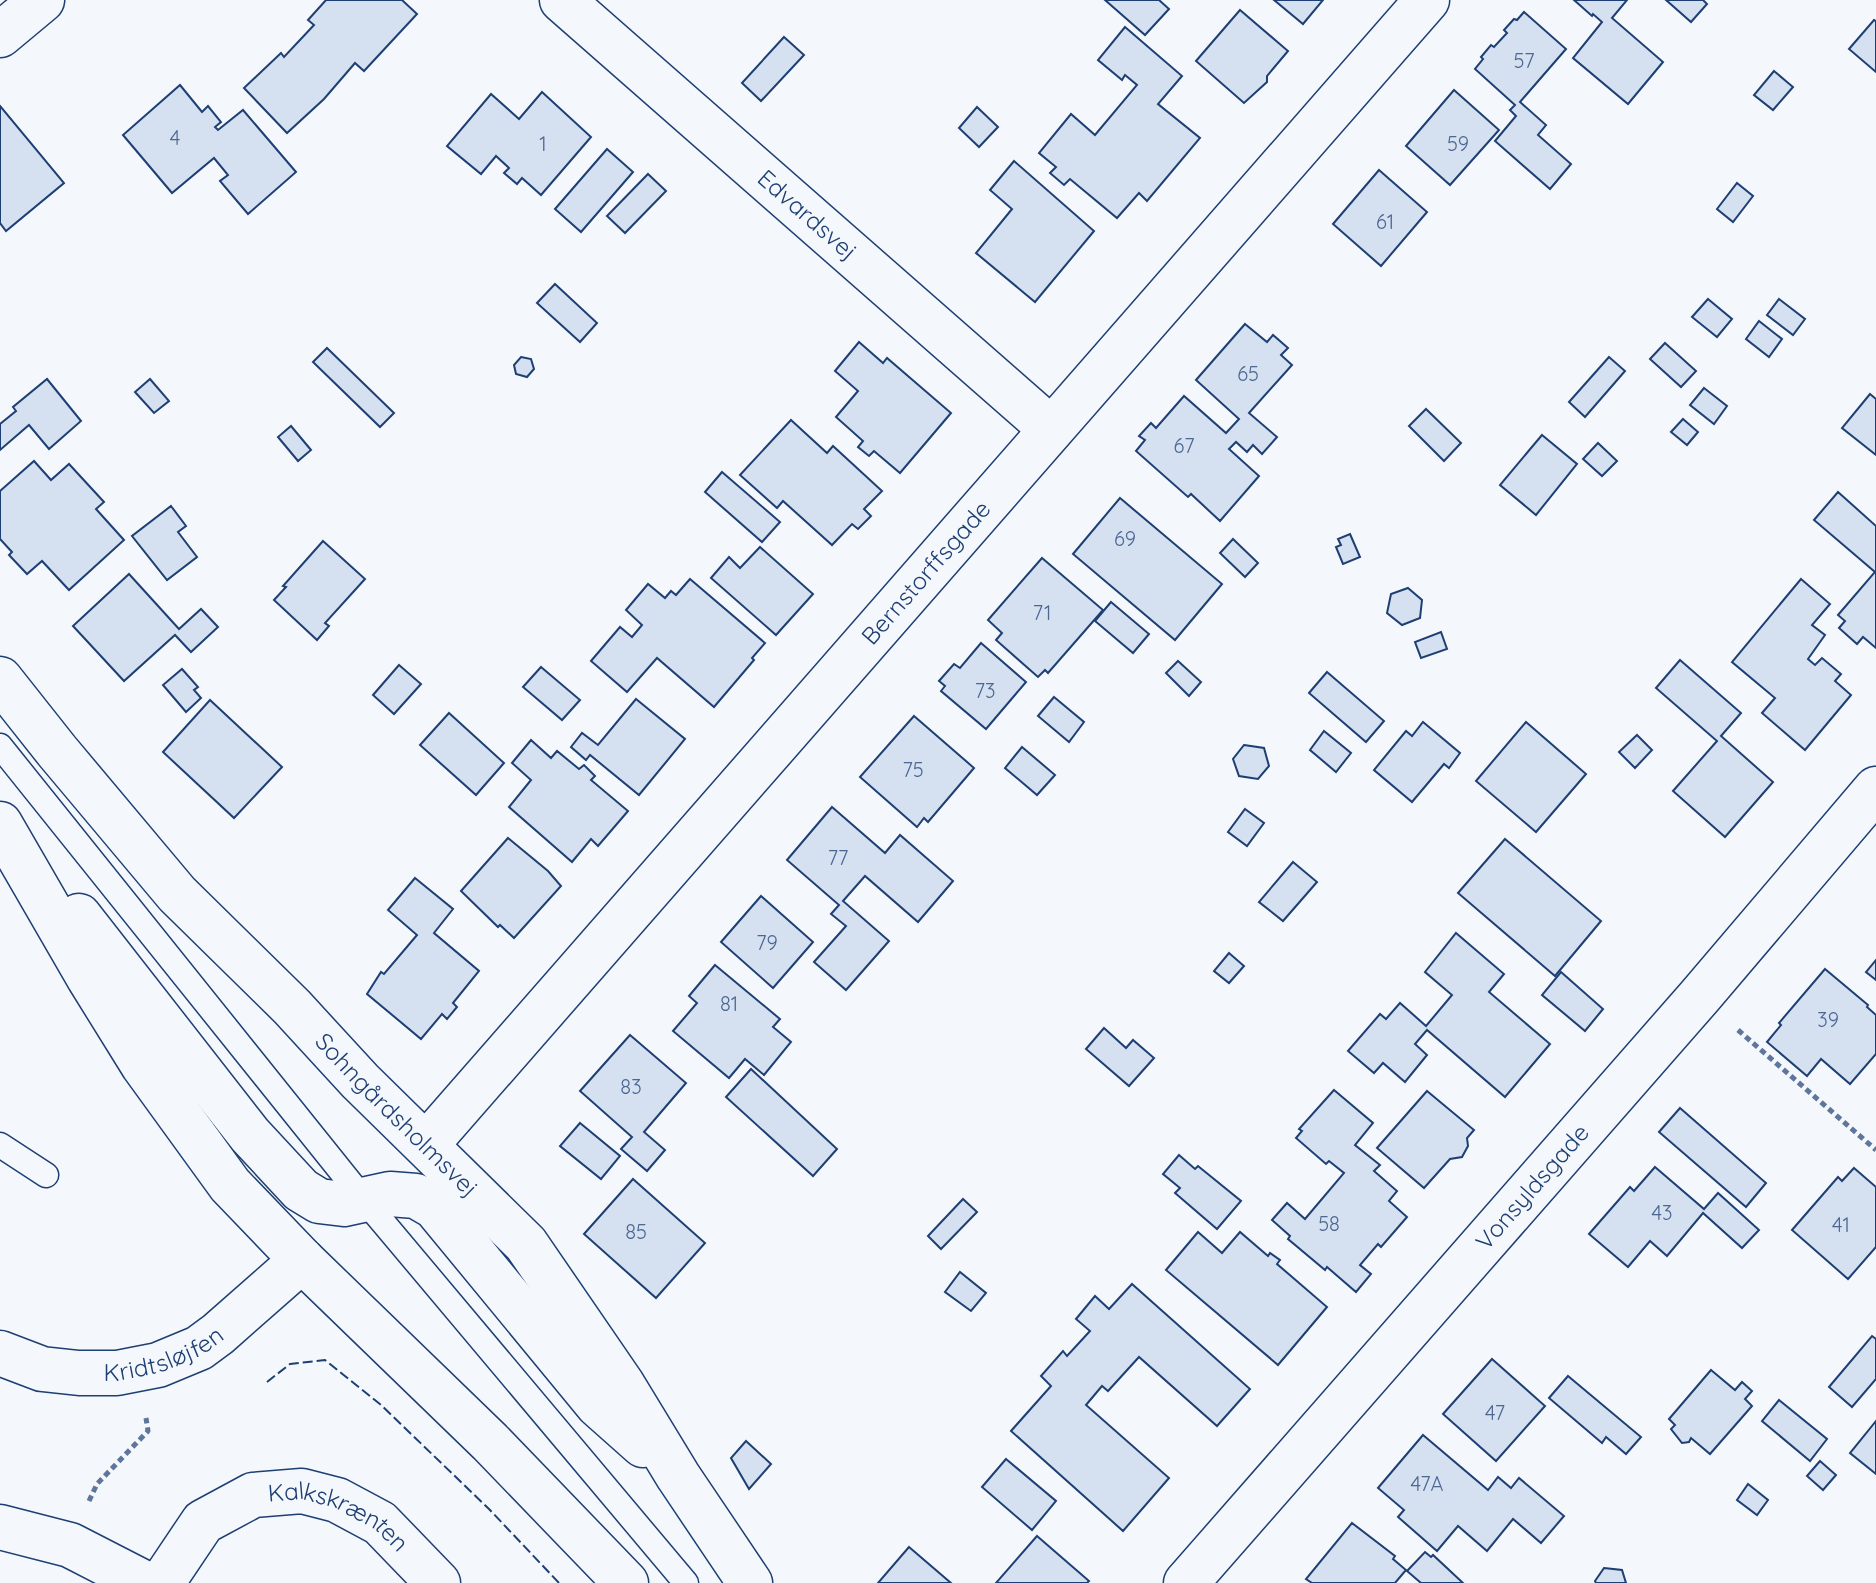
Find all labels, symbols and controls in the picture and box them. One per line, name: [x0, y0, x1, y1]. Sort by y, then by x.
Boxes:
house number: 57: [1513, 48, 1535, 73]
house number: 4: [170, 125, 180, 150]
house number: 1: [539, 131, 547, 156]
house number: 59: [1447, 131, 1469, 156]
street label: Edvardsvej: [752, 163, 864, 266]
house number: 61: [1376, 209, 1394, 234]
house number: 65: [1237, 361, 1259, 386]
house number: 67: [1173, 433, 1195, 458]
street label: Bernstorffsgade: [854, 494, 996, 650]
house number: 69: [1114, 526, 1136, 551]
house number: 71: [1033, 600, 1051, 625]
house number: 73: [975, 678, 995, 703]
house number: 75: [902, 757, 924, 782]
house number: 77: [828, 845, 848, 870]
house number: 79: [756, 930, 778, 955]
house number: 81: [720, 991, 738, 1016]
house number: 39: [1817, 1007, 1839, 1032]
street label: Sohngårdsholmsvej: [309, 1026, 485, 1203]
house number: 83: [620, 1074, 642, 1099]
street label: Vonsyldsgade: [1469, 1118, 1595, 1256]
house number: 43: [1651, 1200, 1673, 1225]
house number: 58: [1318, 1211, 1340, 1236]
house number: 41: [1832, 1212, 1850, 1237]
house number: 85: [625, 1219, 647, 1244]
street label: Kridtsløjfen: [104, 1319, 229, 1387]
house number: 47: [1485, 1400, 1505, 1425]
house number: 47A: [1410, 1471, 1444, 1496]
street label: Kalkskrænten: [267, 1475, 415, 1557]

